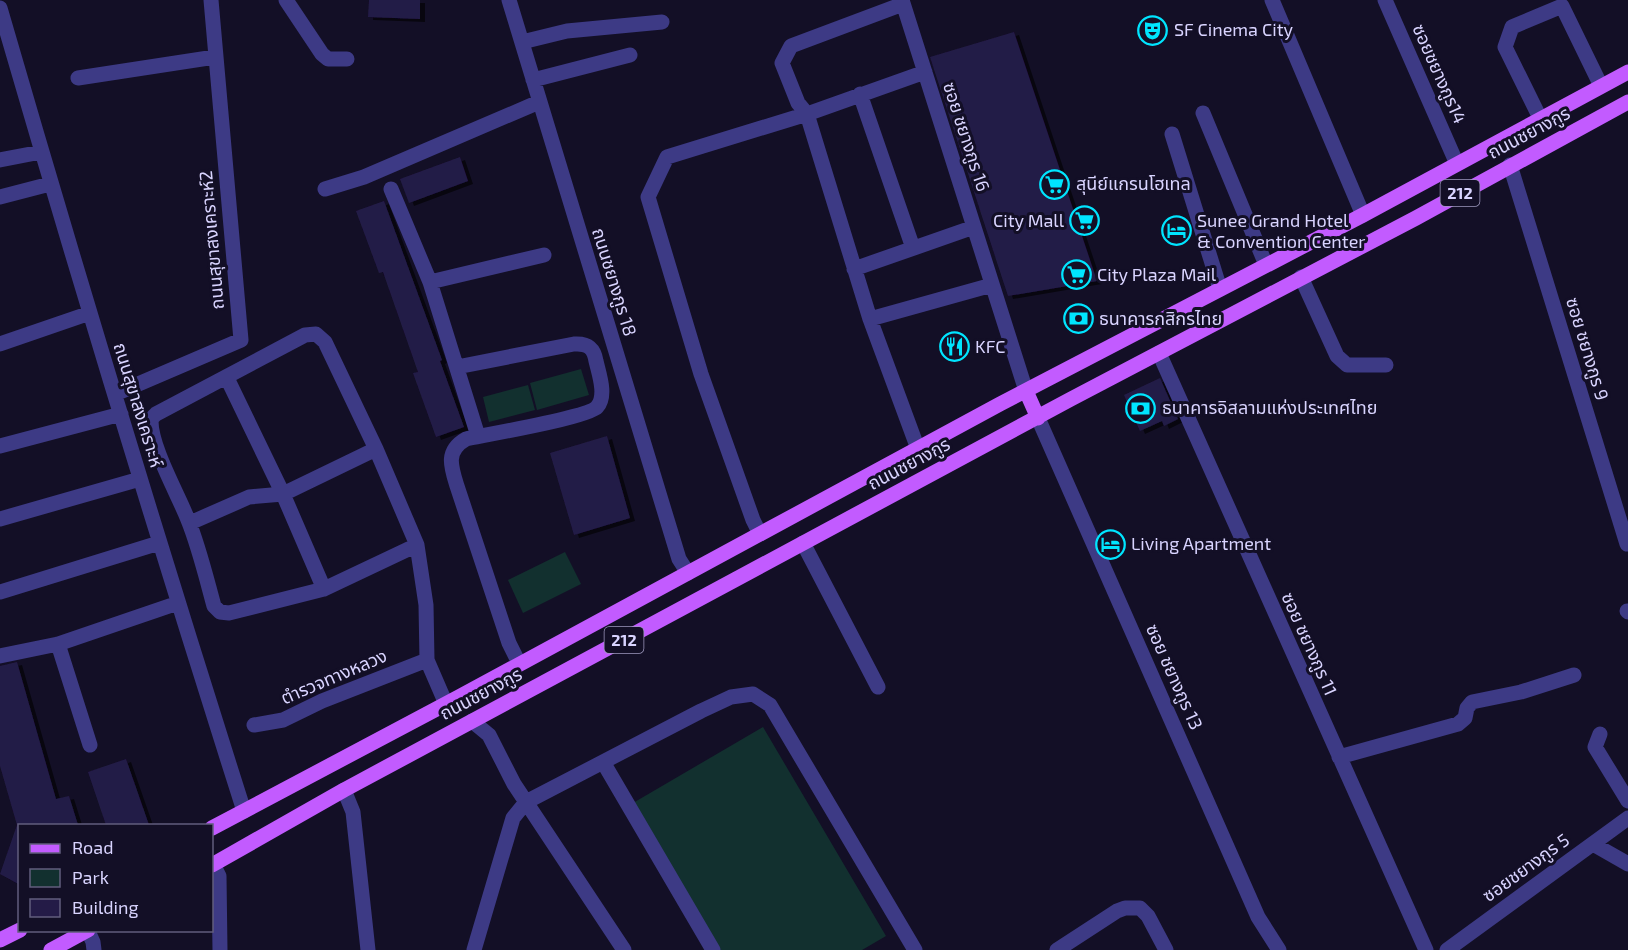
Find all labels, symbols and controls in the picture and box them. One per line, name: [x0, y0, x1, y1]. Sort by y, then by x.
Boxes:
theatre icon: SF Cinema City: [1137, 14, 1169, 46]
place label: SF Cinema City: [1174, 18, 1294, 40]
street label: ซอยชยางกูร14: [1406, 21, 1472, 127]
street label: ซอย ชยางกูร 16: [937, 79, 995, 195]
street label: ถนนชยางกูร: [1484, 101, 1575, 165]
supermarket icon: สุนีย์แกรนโฮเทล: [1039, 168, 1071, 200]
street label: ถนนสุขาสงเคราะห์2: [194, 170, 229, 310]
place label: สุนีย์แกรนโฮเทล: [1076, 172, 1191, 195]
road number: 212: [1440, 180, 1480, 206]
supermarket icon: City Mall: [1069, 205, 1101, 237]
place label: City Mall: [993, 209, 1065, 231]
place label: Sunee Grand Hotel & Convention Center: [1197, 209, 1366, 252]
hotel icon: Sunee Grand Hotel & Convention Center: [1160, 215, 1192, 247]
street label: ถนนชยางกูร 18: [586, 225, 642, 339]
supermarket icon: City Plaza Mail: [1060, 259, 1092, 291]
place label: City Plaza Mail: [1097, 263, 1217, 285]
street label: ซอย ชยางกูร 9: [1560, 295, 1614, 403]
bank icon: ธนาคารกสิกรไทย: [1062, 303, 1094, 335]
place label: ธนาคารกสิกรไทย: [1099, 307, 1222, 329]
restaurant icon: KFC: [938, 331, 970, 363]
place label: KFC: [975, 335, 1005, 357]
street label: ถนนสุขาสงเคราะห์: [109, 340, 168, 470]
bank icon: ธนาคารอิสลามแห่งประเทศไทย: [1125, 392, 1157, 424]
place label: ธนาคารอิสลามแห่งประเทศไทย: [1162, 396, 1377, 418]
street label: ถนนชยางกูร: [864, 432, 955, 496]
hotel icon: Living Apartment: [1094, 528, 1126, 560]
place label: Living Apartment: [1131, 532, 1271, 554]
street label: ซอย ชยางกูร 11: [1276, 589, 1342, 699]
street label: ซอย ชยางกูร 13: [1140, 620, 1208, 734]
road number: 212: [604, 627, 644, 653]
street label: ตำรวจทางหลวง: [277, 644, 390, 708]
street label: ถนนชยางกูร: [436, 662, 527, 726]
legend: [18, 824, 213, 932]
street label: ซอยชยางกูร 5: [1478, 828, 1574, 908]
text: Road: [72, 836, 113, 858]
text: Park: [72, 866, 109, 888]
text: Building: [72, 896, 139, 918]

